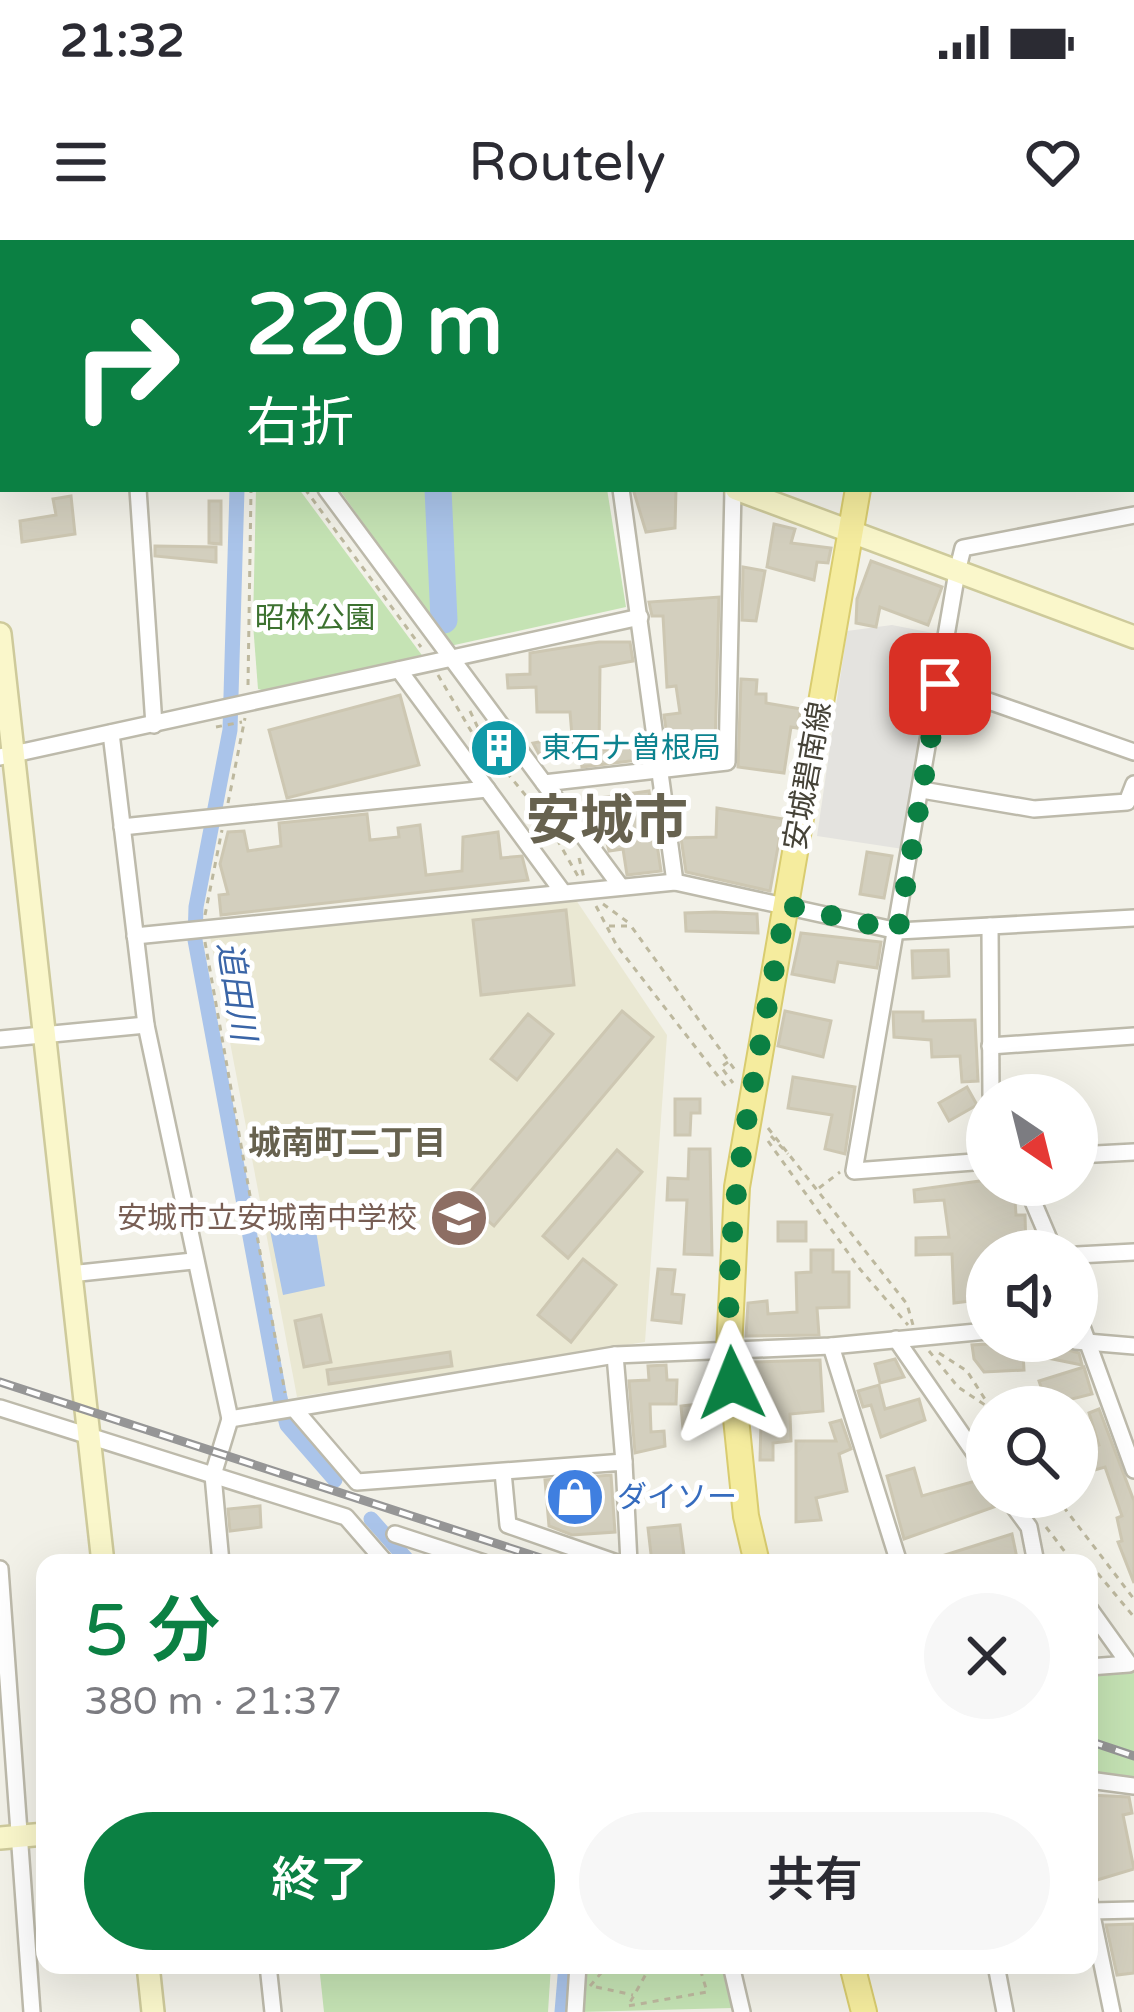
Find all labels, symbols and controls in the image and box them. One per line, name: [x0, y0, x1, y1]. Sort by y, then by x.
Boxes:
text: 21:32: [60, 15, 185, 69]
icon: menu: [48, 129, 114, 195]
icon: heart: [1020, 129, 1086, 195]
text: Routely: [468, 130, 666, 195]
text: 220 m: [246, 276, 503, 377]
icon: right: [48, 288, 204, 444]
text: 右折: [246, 391, 354, 456]
park label: 昭林公園: [255, 600, 375, 637]
pin: [889, 633, 991, 735]
icon: arrive: [907, 651, 973, 717]
street label: 安城碧南線: [777, 699, 839, 853]
building icon: 東石ナ曽根局: [468, 717, 530, 779]
place label: 東石ナ曽根局: [541, 730, 721, 767]
district label: 安城市: [526, 789, 688, 854]
water label: 追田川: [209, 939, 263, 1046]
north arrow: [966, 1074, 1098, 1206]
map controls: [966, 1074, 1098, 1518]
district label: 城南町二丁目: [248, 1124, 446, 1163]
school or university icon: 安城市立安城南中学校: [428, 1187, 490, 1249]
place label: 安城市立安城南中学校: [117, 1200, 417, 1237]
button: sound: [966, 1230, 1098, 1362]
position arrow: [669, 1320, 795, 1446]
button: search: [966, 1386, 1098, 1518]
shop icon: ダイソー: [544, 1466, 606, 1528]
place label: ダイソー: [617, 1479, 737, 1516]
text: 5 分: [84, 1589, 220, 1676]
button: close: [924, 1593, 1050, 1719]
text: 380 m · 21:37: [84, 1678, 342, 1725]
button: 終了: [84, 1812, 555, 1950]
button: 共有: [579, 1812, 1050, 1950]

